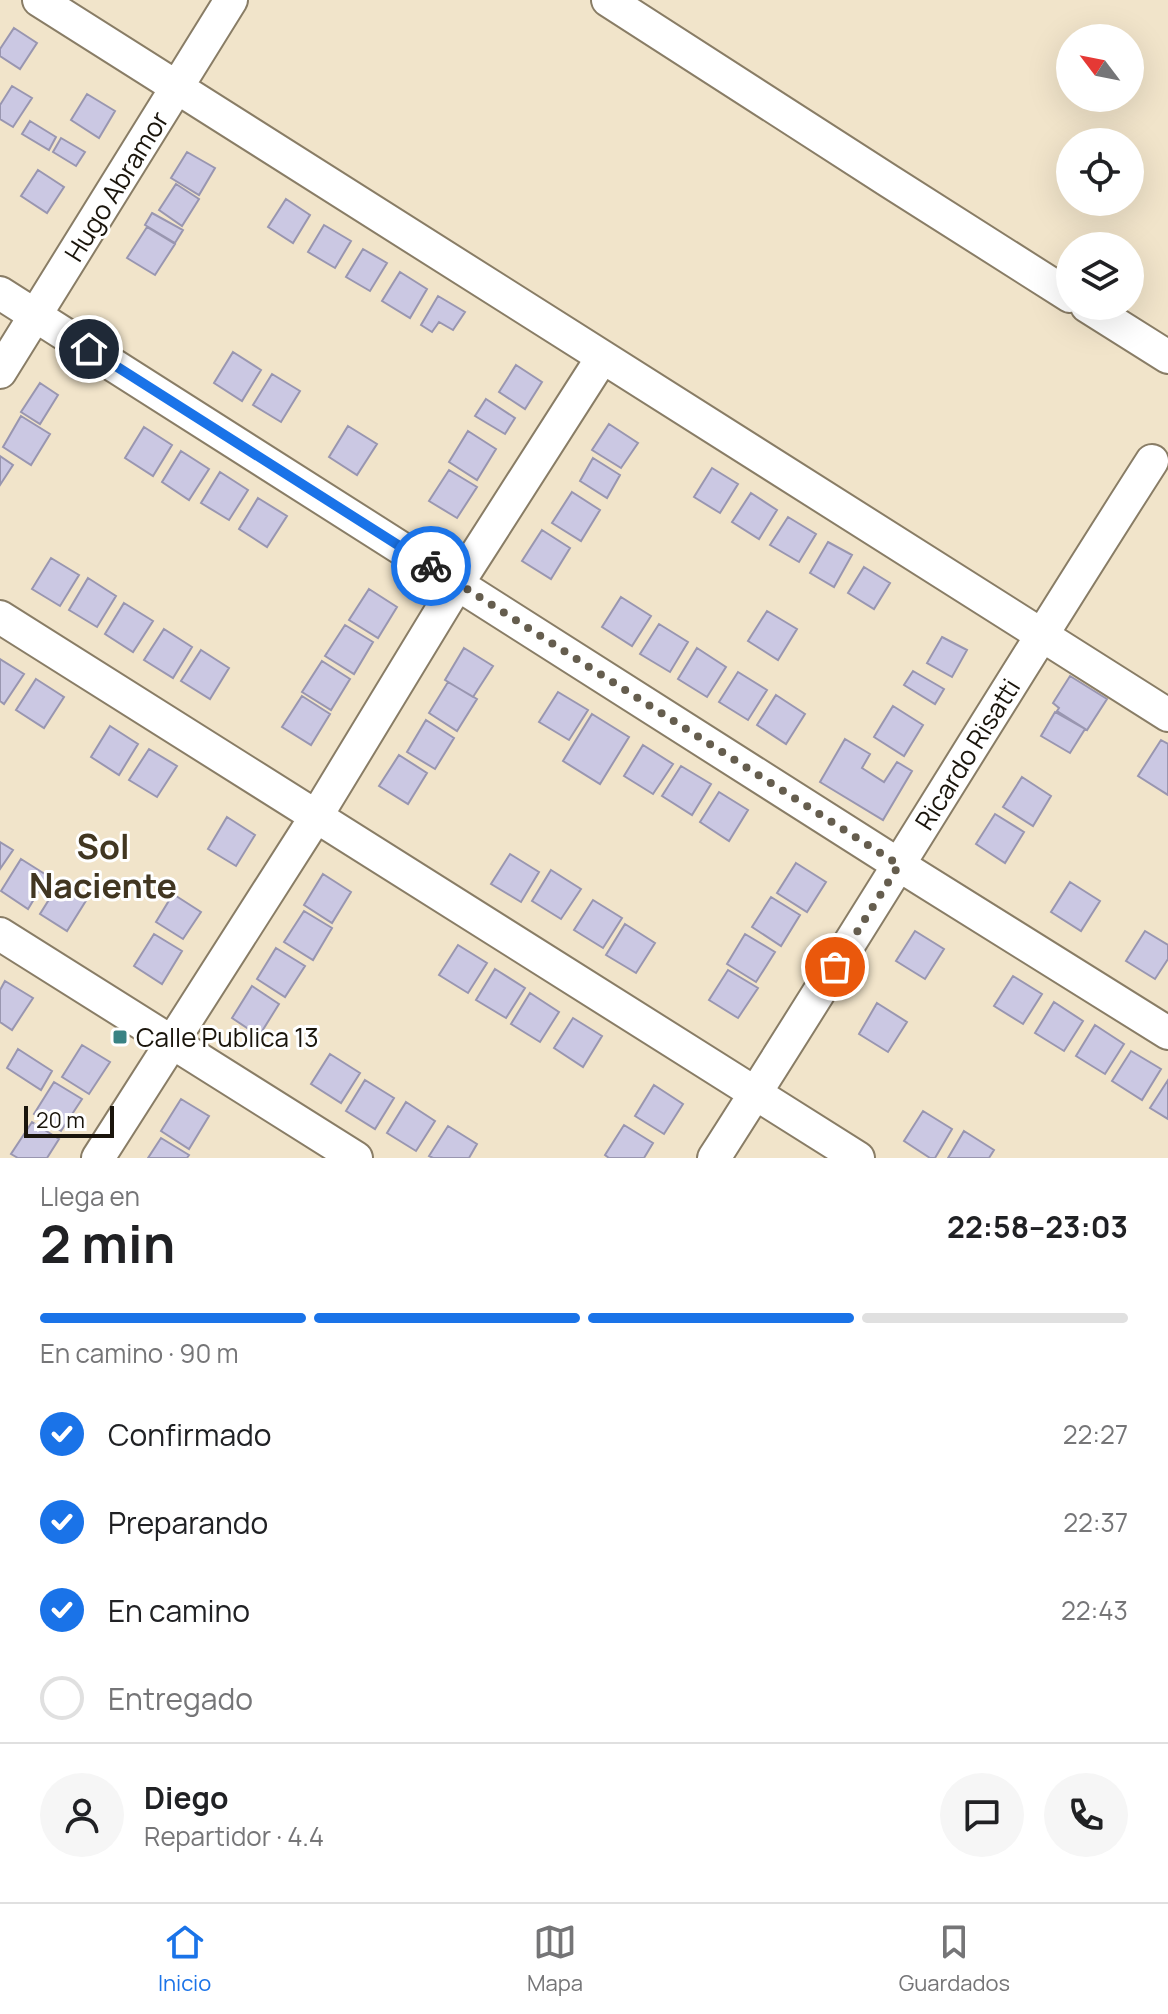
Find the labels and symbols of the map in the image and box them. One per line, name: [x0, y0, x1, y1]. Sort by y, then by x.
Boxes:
north arrow: [1056, 24, 1144, 112]
street label: Hugo Abramor: [55, 104, 177, 268]
pin: [55, 315, 123, 383]
courier: [391, 526, 471, 606]
street label: Ricardo Risatti: [906, 671, 1028, 837]
district label: Sol Naciente: [29, 823, 177, 908]
pin: [801, 933, 869, 1001]
place label: Calle Publica 13: [136, 1019, 319, 1055]
marker: Calle Publica 13: [111, 1028, 129, 1046]
scale bar: [24, 1102, 114, 1138]

